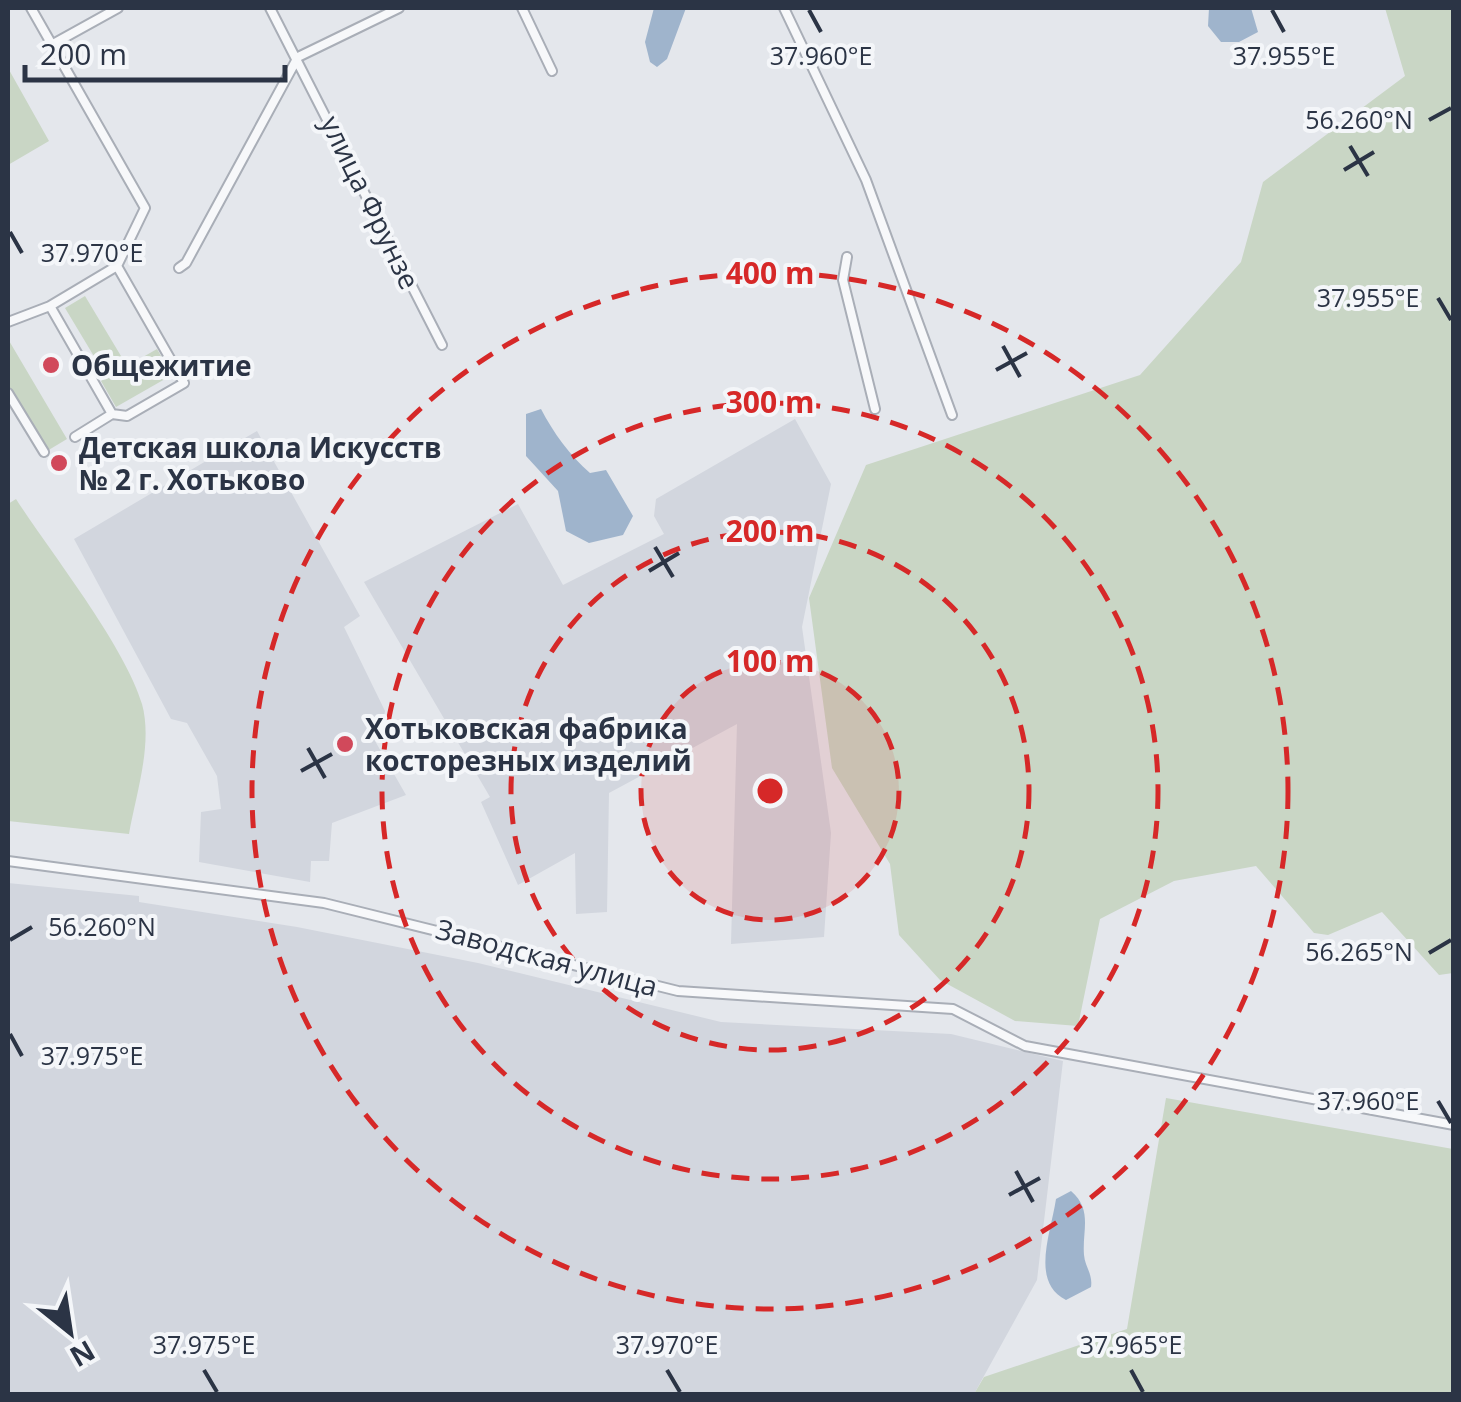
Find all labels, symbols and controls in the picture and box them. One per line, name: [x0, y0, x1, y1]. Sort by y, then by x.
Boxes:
scale bar: [25, 20, 285, 82]
text: 200 m: [40, 33, 127, 74]
text: 37.960°E: [770, 38, 872, 72]
text: 37.955°E: [1233, 38, 1335, 72]
text: 56.260°N: [1305, 102, 1413, 136]
street label: улица Фрунзе: [313, 109, 429, 295]
text: 37.970°E: [41, 235, 143, 269]
text: 400 m: [726, 252, 814, 293]
text: 37.955°E: [1317, 280, 1419, 314]
place label: Общежитие: [71, 346, 252, 384]
marker: Общежитие: [40, 354, 62, 376]
text: 300 m: [726, 381, 814, 422]
place label: Детская школа Искусств № 2 г. Хотьково: [79, 428, 442, 498]
marker: Детская школа Искусств № 2 г. Хотьково: [48, 452, 70, 474]
text: 200 m: [726, 510, 814, 551]
text: 100 m: [726, 640, 814, 681]
place label: Хотьковская фабрика косторезных изделий: [365, 709, 692, 779]
marker: Хотьковская фабрика косторезных изделий: [334, 733, 356, 755]
centre of rings: [752, 773, 788, 809]
text: 56.260°N: [48, 909, 156, 943]
street label: Заводская улица: [432, 909, 662, 1005]
text: 56.265°N: [1305, 934, 1413, 968]
text: 37.975°E: [41, 1038, 143, 1072]
text: 37.960°E: [1317, 1083, 1419, 1117]
north arrow: [20, 1282, 120, 1382]
text: 37.975°E: [153, 1327, 255, 1361]
text: 37.970°E: [616, 1327, 718, 1361]
text: 37.965°E: [1080, 1327, 1182, 1361]
text: N: [64, 1332, 102, 1377]

